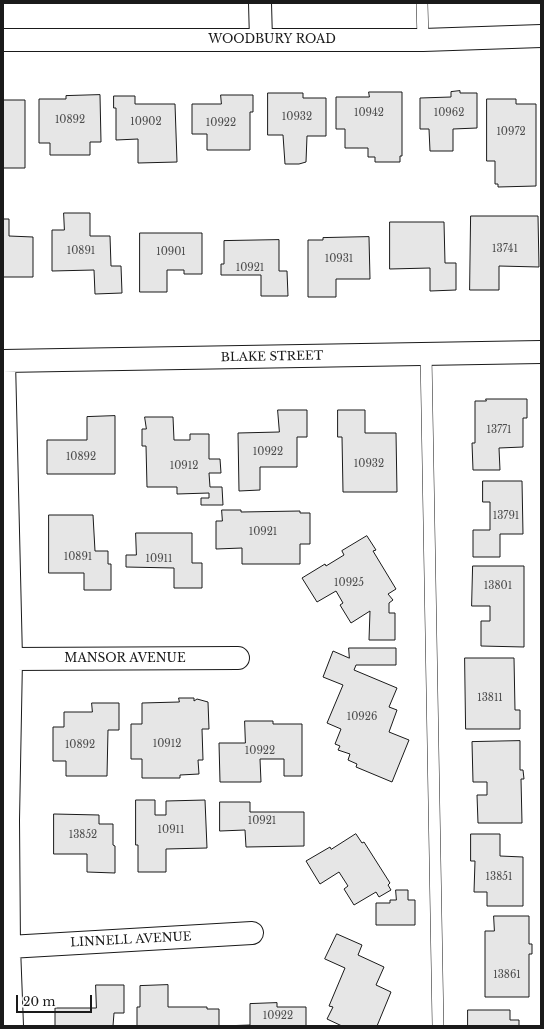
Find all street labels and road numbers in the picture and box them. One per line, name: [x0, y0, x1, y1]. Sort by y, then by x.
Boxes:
street label: WOODBURY ROAD: [208, 33, 336, 47]
street label: BLAKE STREET: [221, 349, 323, 365]
street label: MANSOR AVENUE: [64, 652, 186, 666]
street label: LINNELL AVENUE: [70, 930, 192, 950]

